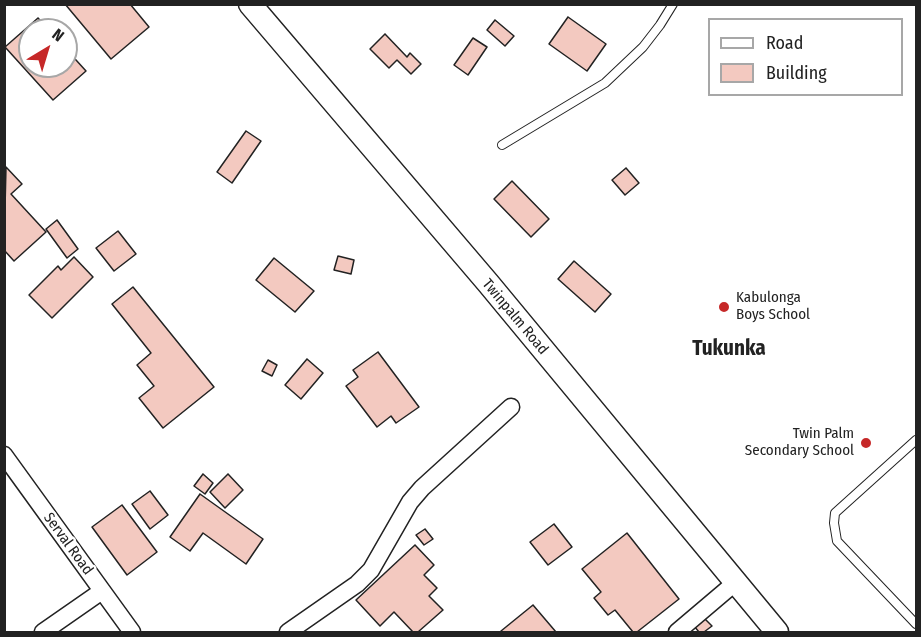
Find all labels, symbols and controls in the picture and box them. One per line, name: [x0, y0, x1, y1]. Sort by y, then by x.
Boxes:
north arrow: [18, 18, 78, 78]
legend: [708, 18, 903, 96]
text: N: [49, 25, 68, 45]
text: Road: [766, 32, 803, 54]
text: Building: [766, 62, 827, 84]
street label: Twinpalm Road: [478, 276, 552, 358]
place label: Kabulonga Boys School: [736, 289, 810, 324]
marker: Kabulonga Boys School: [717, 300, 731, 314]
district label: Tukunka: [692, 336, 766, 362]
place label: Twin Palm Secondary School: [745, 425, 854, 460]
marker: Twin Palm Secondary School: [859, 436, 873, 450]
street label: Serval Road: [39, 509, 97, 579]

